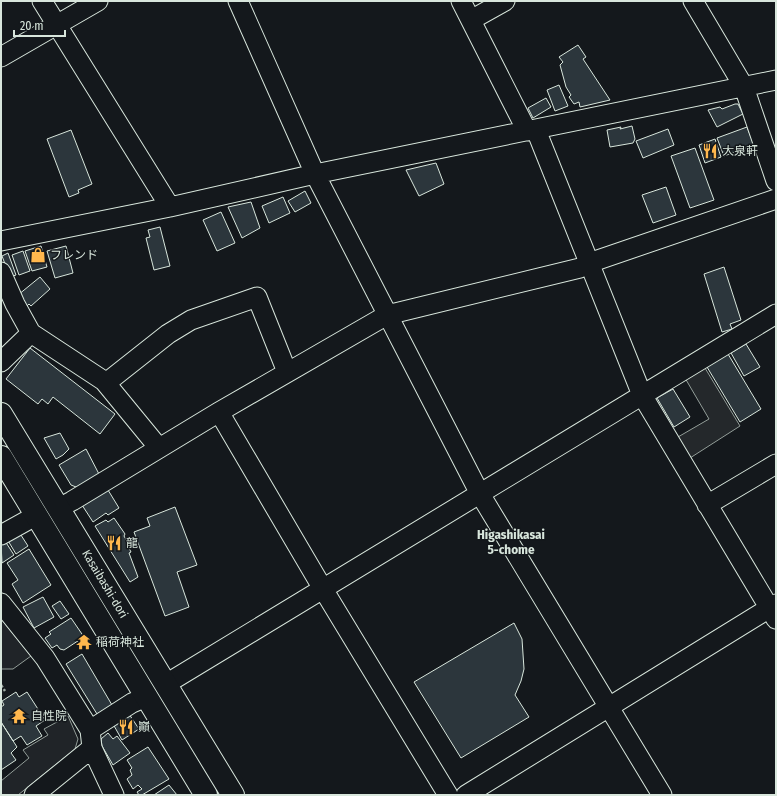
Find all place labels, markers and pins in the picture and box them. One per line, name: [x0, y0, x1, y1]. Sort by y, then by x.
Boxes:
restaurant icon: 大泉軒: [701, 142, 719, 160]
place label: 大泉軒: [722, 144, 758, 158]
shop icon: フレンド: [29, 246, 47, 264]
place label: フレンド: [50, 248, 98, 262]
restaurant icon: 龍: [105, 534, 123, 552]
place label: 龍: [126, 536, 138, 550]
temple icon: 稲荷神社: [75, 633, 93, 651]
place label: 稲荷神社: [96, 635, 144, 649]
temple icon: 自性院: [10, 707, 28, 725]
place label: 自性院: [31, 709, 67, 723]
restaurant icon: 巓: [117, 718, 135, 736]
place label: 巓: [138, 720, 150, 734]

